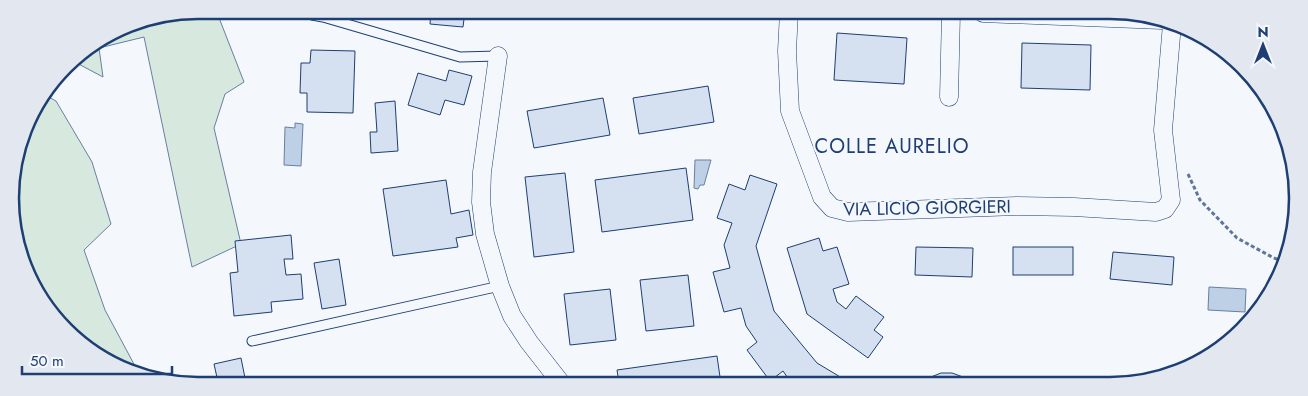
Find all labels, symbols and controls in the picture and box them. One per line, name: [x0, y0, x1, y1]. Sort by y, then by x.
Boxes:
north arrow: [1238, 20, 1288, 70]
text: N: [1257, 22, 1269, 42]
district label: COLLE AURELIO: [814, 132, 970, 161]
street label: VIA LICIO GIORGIERI: [843, 194, 1011, 222]
scale bar: [22, 344, 172, 376]
text: 50 m: [30, 350, 64, 372]

